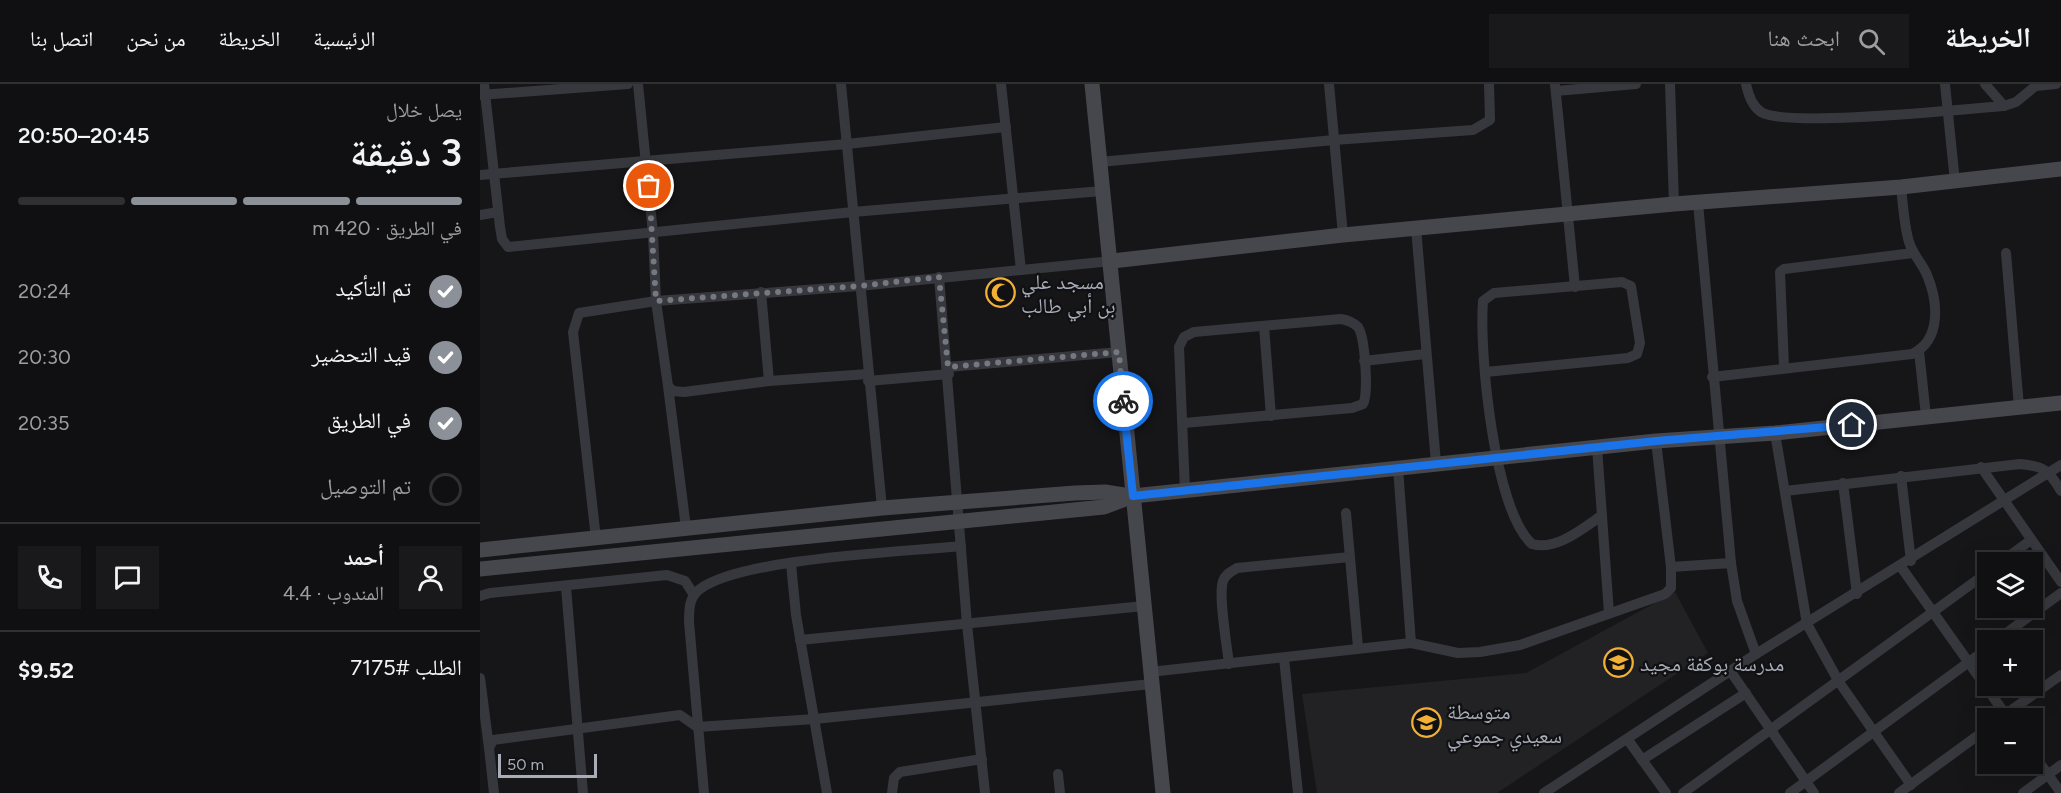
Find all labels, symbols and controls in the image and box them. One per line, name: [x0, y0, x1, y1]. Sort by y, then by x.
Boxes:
search box: [1489, 14, 1909, 68]
text: الخريطة: [1945, 20, 2031, 54]
text: ابحث هنا: [1768, 25, 1840, 52]
icon: search: [1855, 25, 1888, 58]
text: اتصل بنا: [30, 26, 93, 51]
text: من نحن: [126, 26, 185, 51]
text: الخريطة: [218, 26, 280, 51]
text: الرئيسية: [313, 26, 376, 51]
text: يصل خلال: [386, 98, 462, 122]
text: 20:45–20:50: [18, 122, 149, 149]
text: 3 دقيقة: [350, 129, 462, 176]
pin: [623, 160, 674, 211]
icon: bag: [632, 169, 665, 202]
text: في الطريق · 420 m: [312, 216, 462, 240]
place label: مسجد علي بن أبي طالب: [1021, 269, 1115, 322]
text: تم التأكيد: [336, 275, 411, 302]
icon: check: [429, 275, 462, 308]
mosque icon: مسجد علي بن أبي طالب: [984, 277, 1016, 309]
text: 20:24: [18, 279, 71, 303]
text: قيد التحضير: [312, 341, 411, 368]
icon: check: [429, 341, 462, 374]
text: 20:30: [18, 345, 71, 369]
courier: [1093, 371, 1153, 431]
icon: bike: [1107, 385, 1140, 418]
pin: [1826, 399, 1877, 450]
text: في الطريق: [327, 407, 411, 434]
icon: check: [429, 407, 462, 440]
icon: home: [1835, 408, 1868, 441]
text: 20:35: [18, 411, 69, 435]
text: تم التوصيل: [320, 473, 411, 500]
text: أحمد: [344, 544, 384, 571]
button: phone: [18, 546, 81, 609]
button: chat: [96, 546, 159, 609]
button: person: [399, 546, 462, 609]
map controls: [1977, 552, 2043, 774]
button: layers: [1977, 552, 2043, 618]
text: المندوب · 4.4: [283, 581, 384, 605]
button: +: [1977, 630, 2043, 696]
school or university icon: مدرسة بوكفة مجيد: [1603, 647, 1635, 679]
place label: مدرسة بوكفة مجيد: [1640, 651, 1784, 676]
text: الطلب #7175: [350, 654, 462, 681]
text: $9.52: [18, 657, 74, 684]
place label: متوسطة سعيدي جموعي: [1447, 699, 1562, 752]
school or university icon: متوسطة سعيدي جموعي: [1410, 707, 1442, 739]
button: −: [1977, 708, 2043, 774]
scale bar: [498, 751, 597, 778]
text: 50 m: [507, 755, 544, 774]

